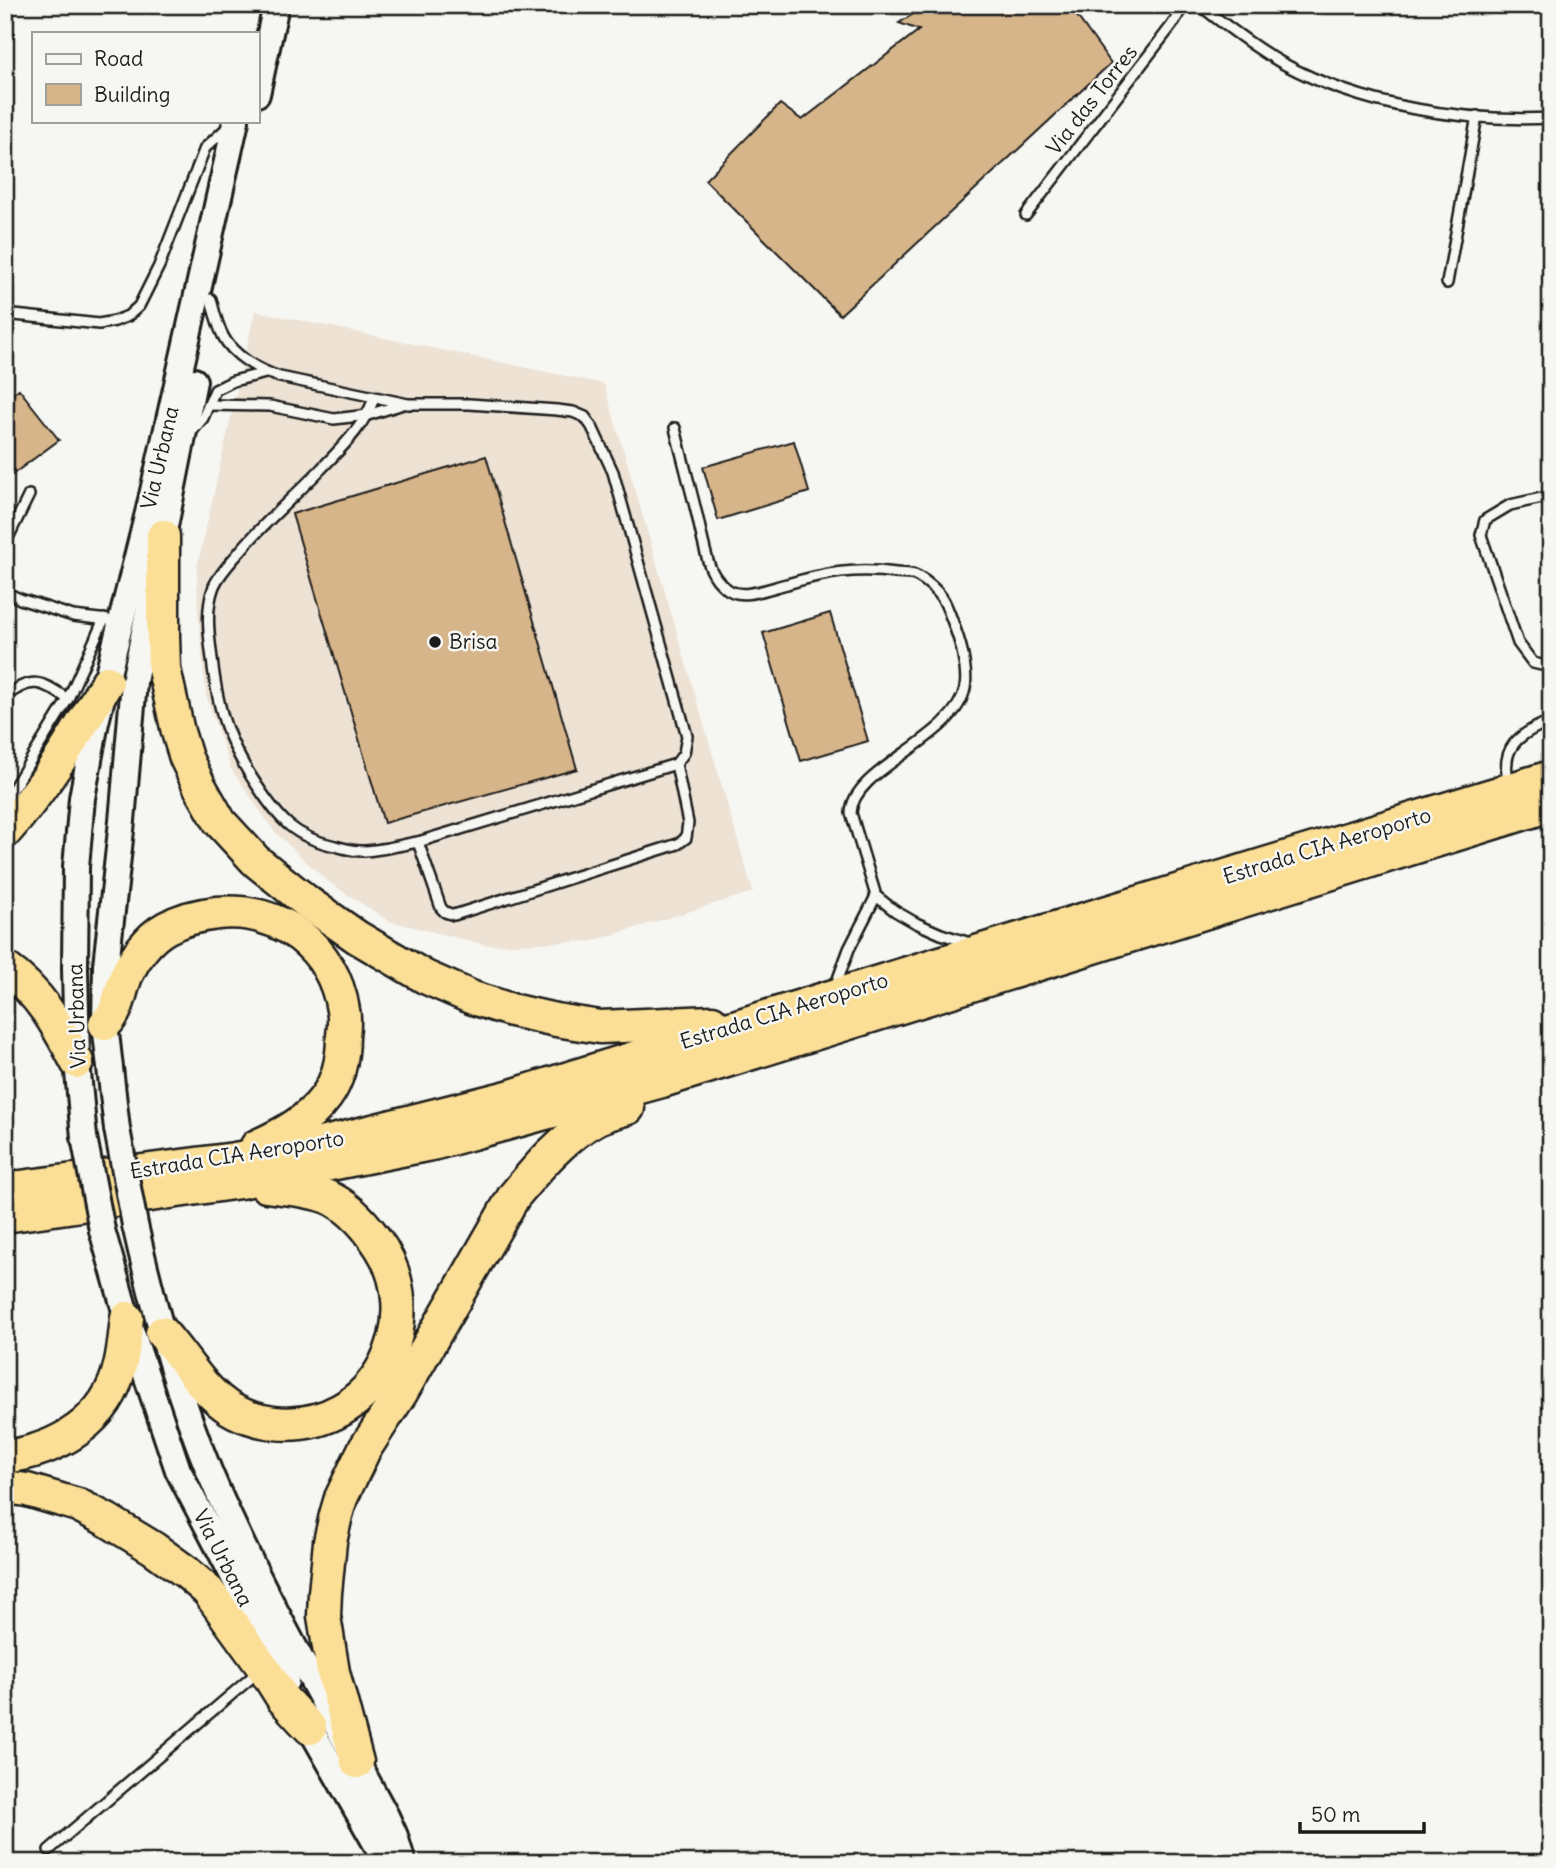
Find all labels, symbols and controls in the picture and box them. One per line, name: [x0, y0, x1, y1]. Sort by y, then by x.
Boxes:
legend: [32, 32, 259, 122]
street label: Via das Torres: [1040, 39, 1143, 160]
text: Road: [94, 45, 143, 72]
text: Building: [94, 81, 170, 108]
street label: Via Urbana: [135, 404, 185, 512]
place label: Brisa: [449, 628, 498, 655]
marker: Brisa: [427, 634, 443, 650]
street label: Estrada CIA Aeroporto: [1220, 801, 1434, 890]
street label: Via Urbana: [61, 963, 92, 1069]
street label: Estrada CIA Aeroporto: [677, 966, 891, 1055]
street label: Estrada CIA Aeroporto: [128, 1124, 346, 1185]
street label: Via Urbana: [188, 1505, 259, 1611]
scale bar: [1300, 1791, 1425, 1835]
text: 50 m: [1311, 1801, 1360, 1828]

